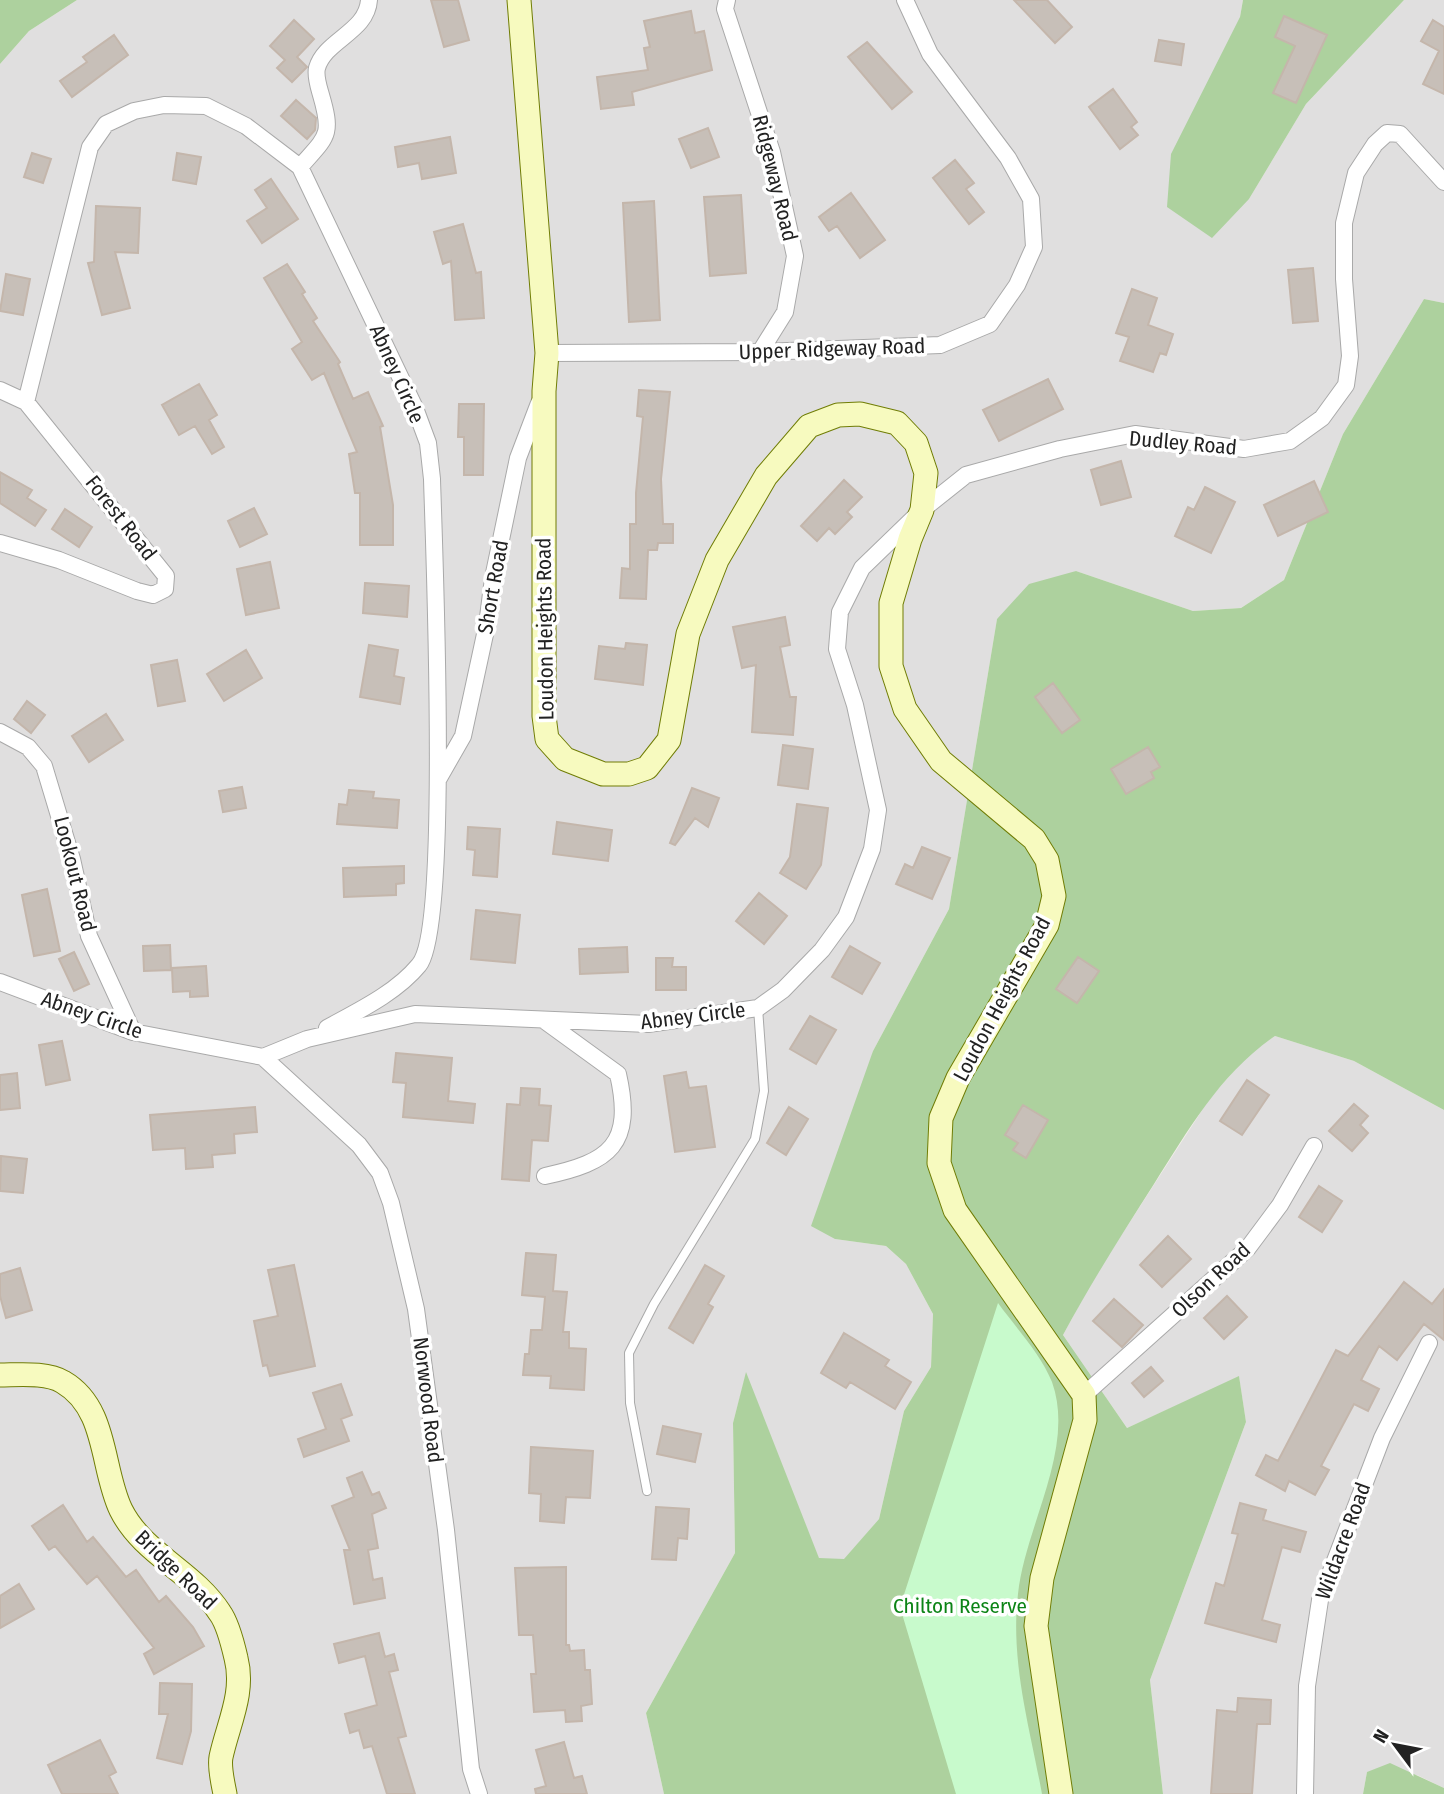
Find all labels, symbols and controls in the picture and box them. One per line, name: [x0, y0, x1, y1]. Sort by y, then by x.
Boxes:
street label: Ridgeway Road: [747, 112, 803, 244]
street label: Abney Circle: [364, 321, 430, 427]
street label: Upper Ridgeway Road: [738, 333, 926, 365]
street label: Dudley Road: [1128, 425, 1238, 461]
street label: Forest Road: [80, 470, 162, 566]
street label: Loudon Heights Road: [530, 537, 560, 721]
street label: Short Road: [472, 538, 514, 636]
street label: Lookout Road: [48, 814, 102, 934]
street label: Loudon Heights Road: [948, 912, 1056, 1086]
street label: Abney Circle: [38, 986, 146, 1044]
street label: Abney Circle: [639, 997, 747, 1035]
street label: Olson Road: [1166, 1237, 1256, 1323]
street label: Norwood Road: [407, 1336, 449, 1464]
street label: Wildacre Road: [1310, 1479, 1376, 1603]
street label: Bridge Road: [130, 1525, 222, 1615]
park label: Chilton Reserve: [893, 1593, 1027, 1619]
north arrow: [1360, 1710, 1430, 1780]
text: N: [1368, 1725, 1394, 1747]

